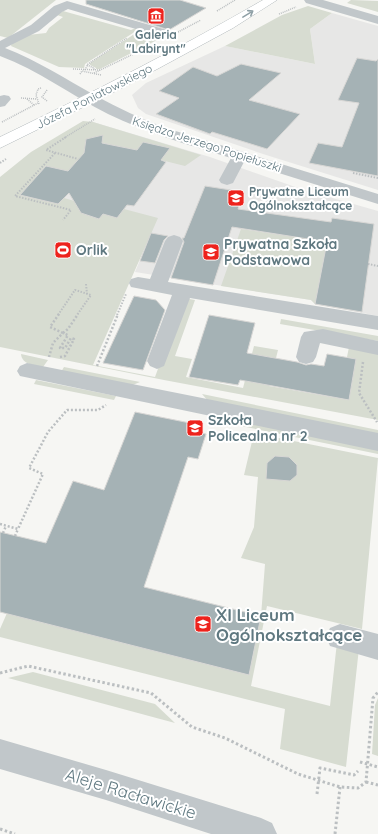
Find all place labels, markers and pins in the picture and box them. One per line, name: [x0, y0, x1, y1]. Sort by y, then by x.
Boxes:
museum icon: Galeria "Labirynt": [146, 6, 166, 26]
place label: Galeria "Labirynt": [126, 27, 186, 56]
place label: Prywatne Liceum Ogólnokształcące: [249, 184, 352, 213]
school or university icon: Prywatne Liceum Ogólnokształcące: [226, 188, 246, 208]
place label: Prywatna Szkoła Podstawowa: [224, 235, 337, 269]
sports icon: Orlik: [53, 240, 73, 260]
place label: Orlik: [76, 241, 108, 259]
school or university icon: Prywatna Szkoła Podstawowa: [201, 242, 221, 262]
place label: Szkoła Policealna nr 2: [208, 411, 308, 445]
school or university icon: Szkoła Policealna nr 2: [185, 418, 205, 438]
place label: XI Liceum Ogólnokształcące: [216, 604, 362, 645]
school or university icon: XI Liceum Ogólnokształcące: [193, 614, 213, 634]

